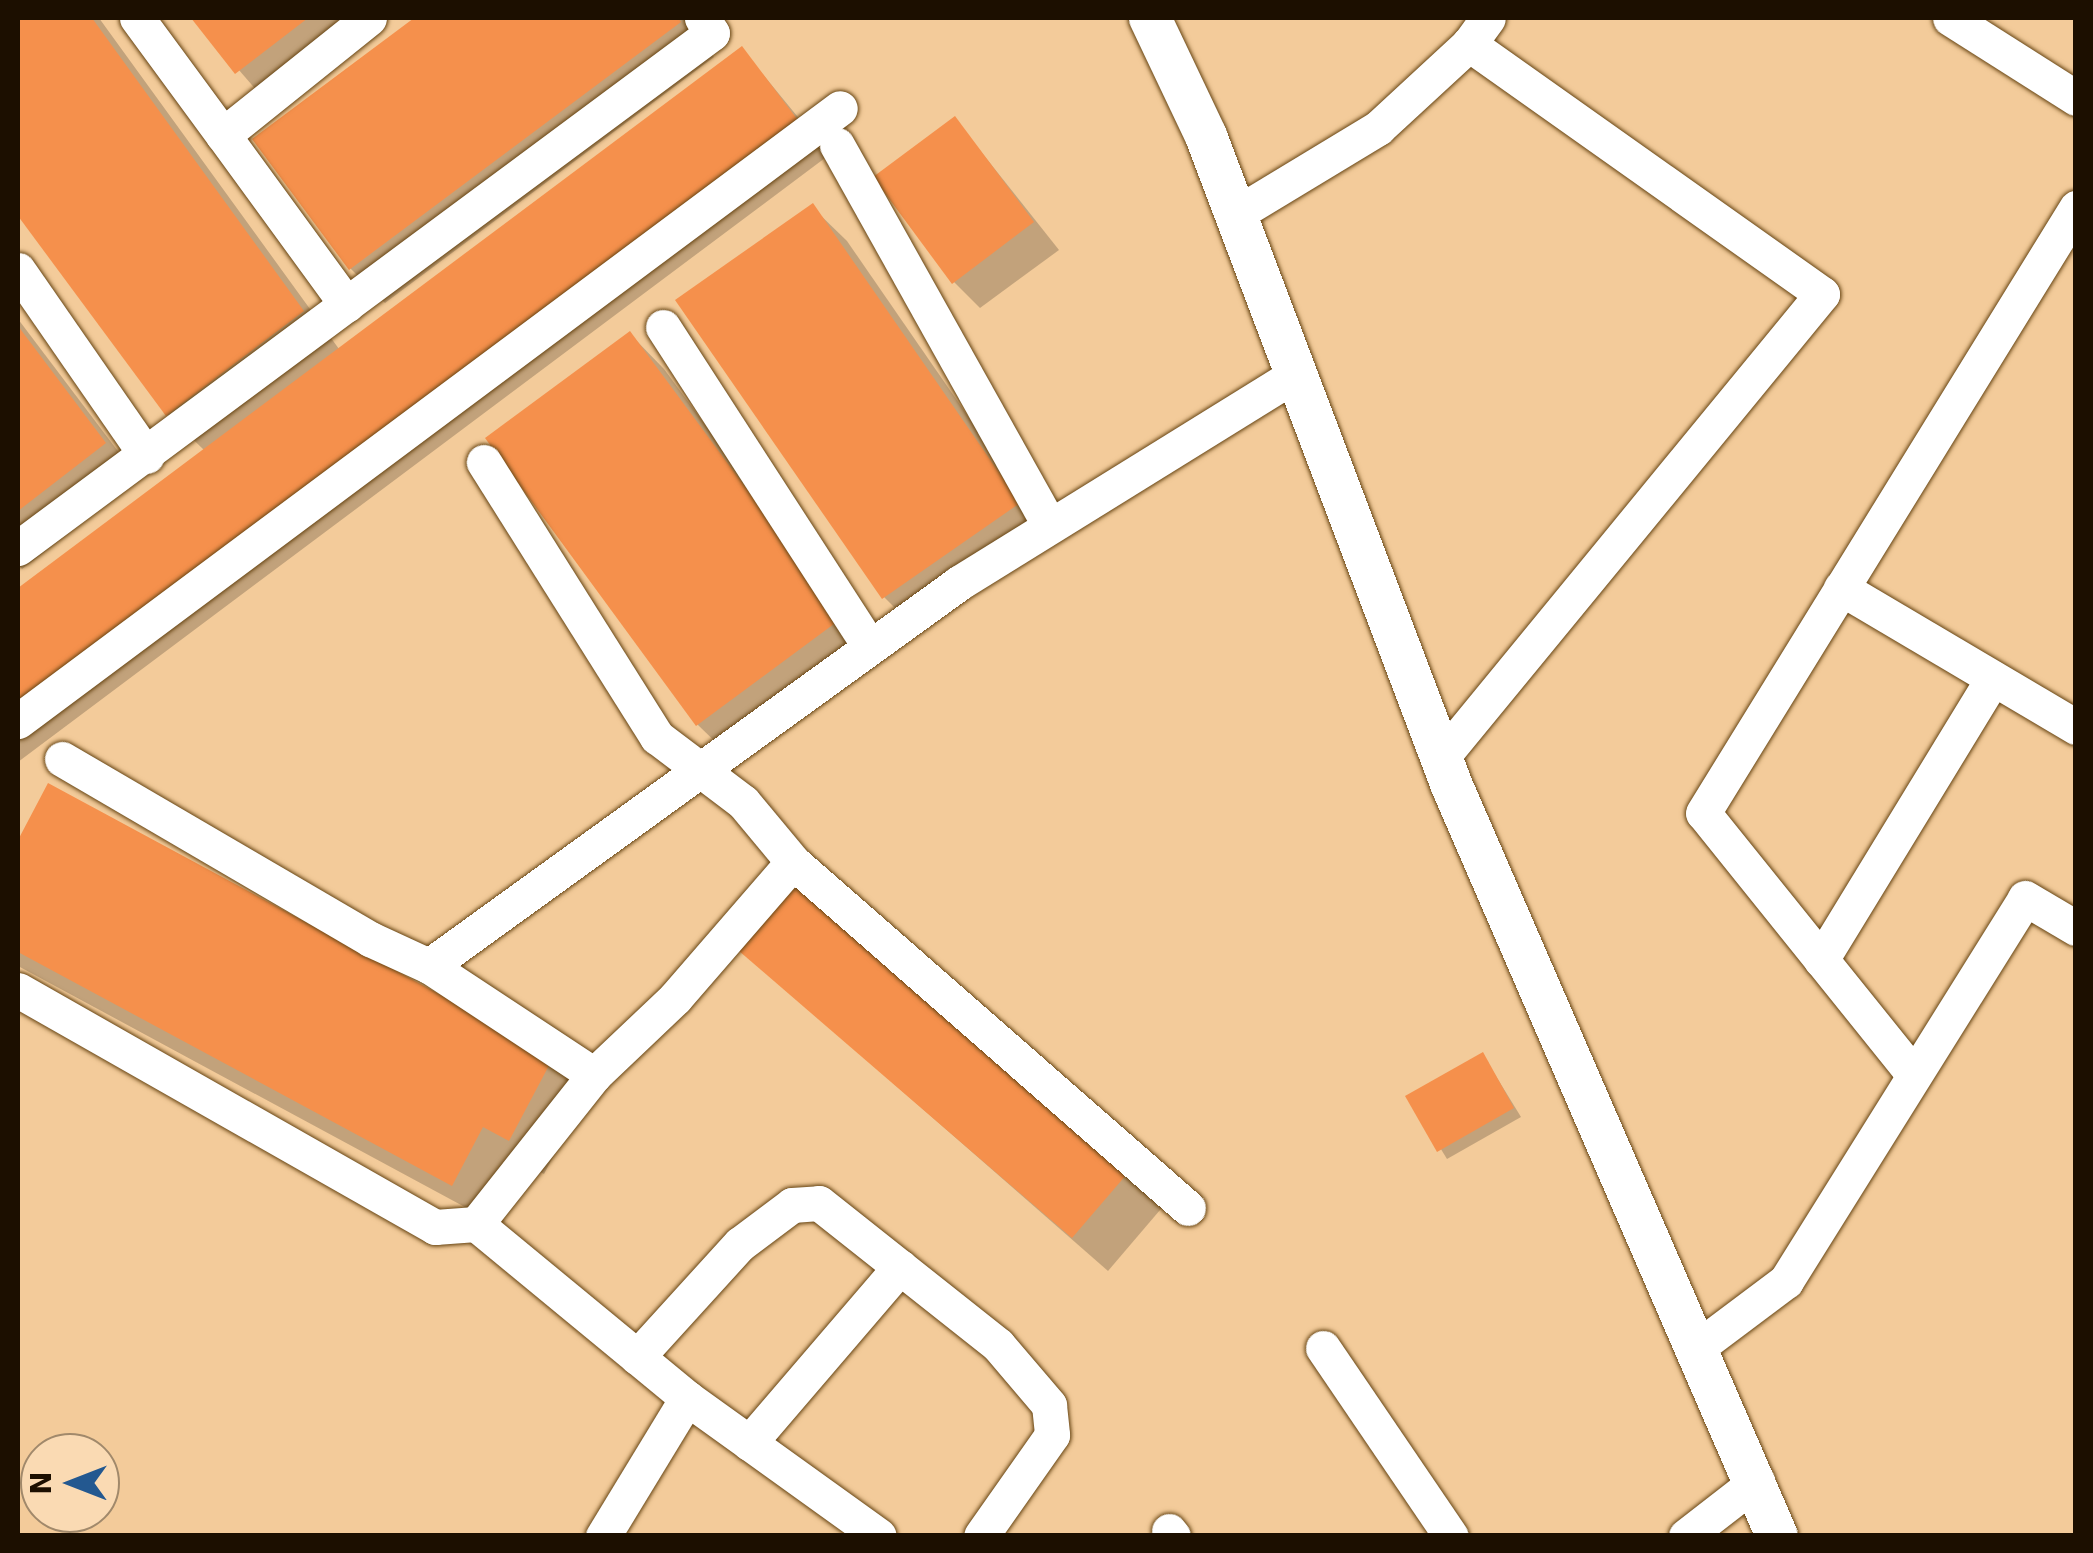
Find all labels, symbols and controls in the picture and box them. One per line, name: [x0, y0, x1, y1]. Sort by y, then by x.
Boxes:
north arrow: [20, 1433, 120, 1533]
text: N: [25, 1471, 58, 1495]

